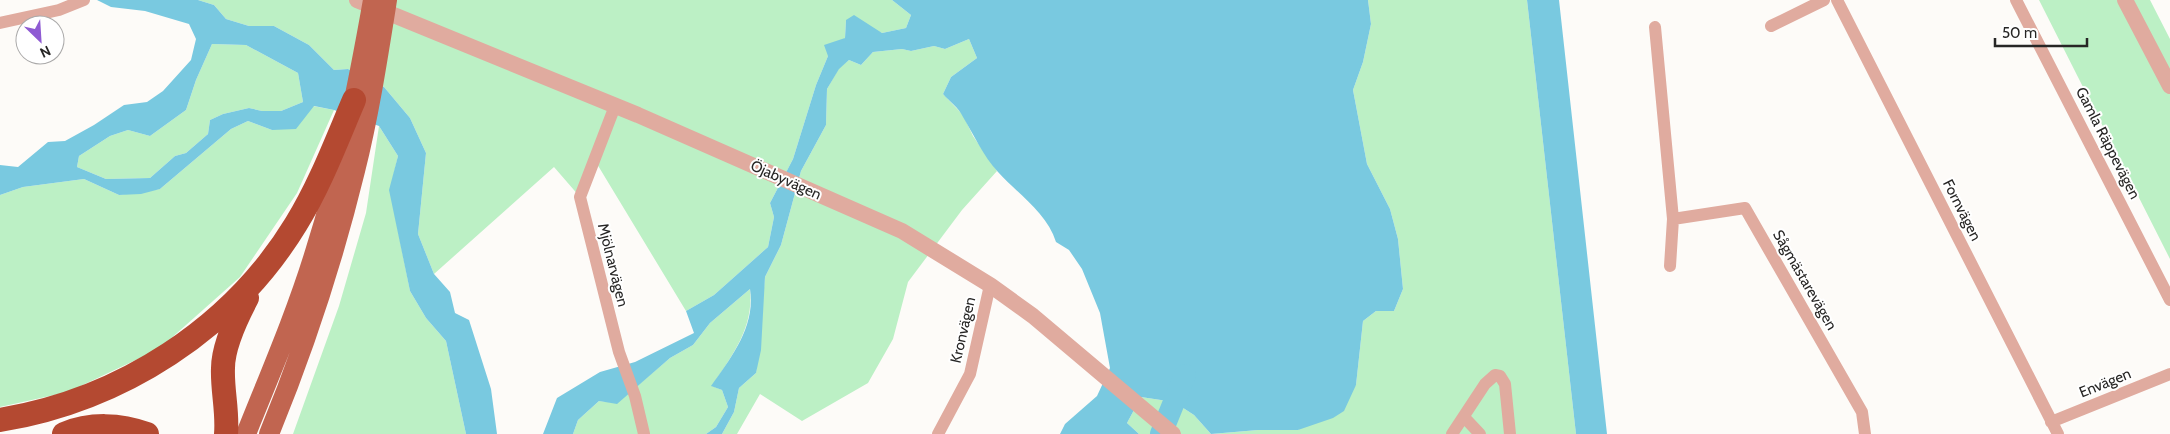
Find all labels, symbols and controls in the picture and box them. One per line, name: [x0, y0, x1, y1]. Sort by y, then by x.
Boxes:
north arrow: [15, 15, 65, 65]
scale bar: [1995, 15, 2088, 47]
text: 50 m: [2002, 24, 2037, 42]
text: N: [37, 42, 54, 62]
street label: Gamla Räppevägen: [2072, 84, 2144, 202]
street label: Öjabyvägen: [748, 156, 824, 204]
street label: Fornvägen: [1939, 176, 1985, 244]
street label: Mjölnarvägen: [594, 221, 632, 309]
street label: Sågmästarevägen: [1769, 227, 1841, 333]
street label: Kronvägen: [947, 295, 979, 365]
street label: Envägen: [2076, 364, 2134, 402]

